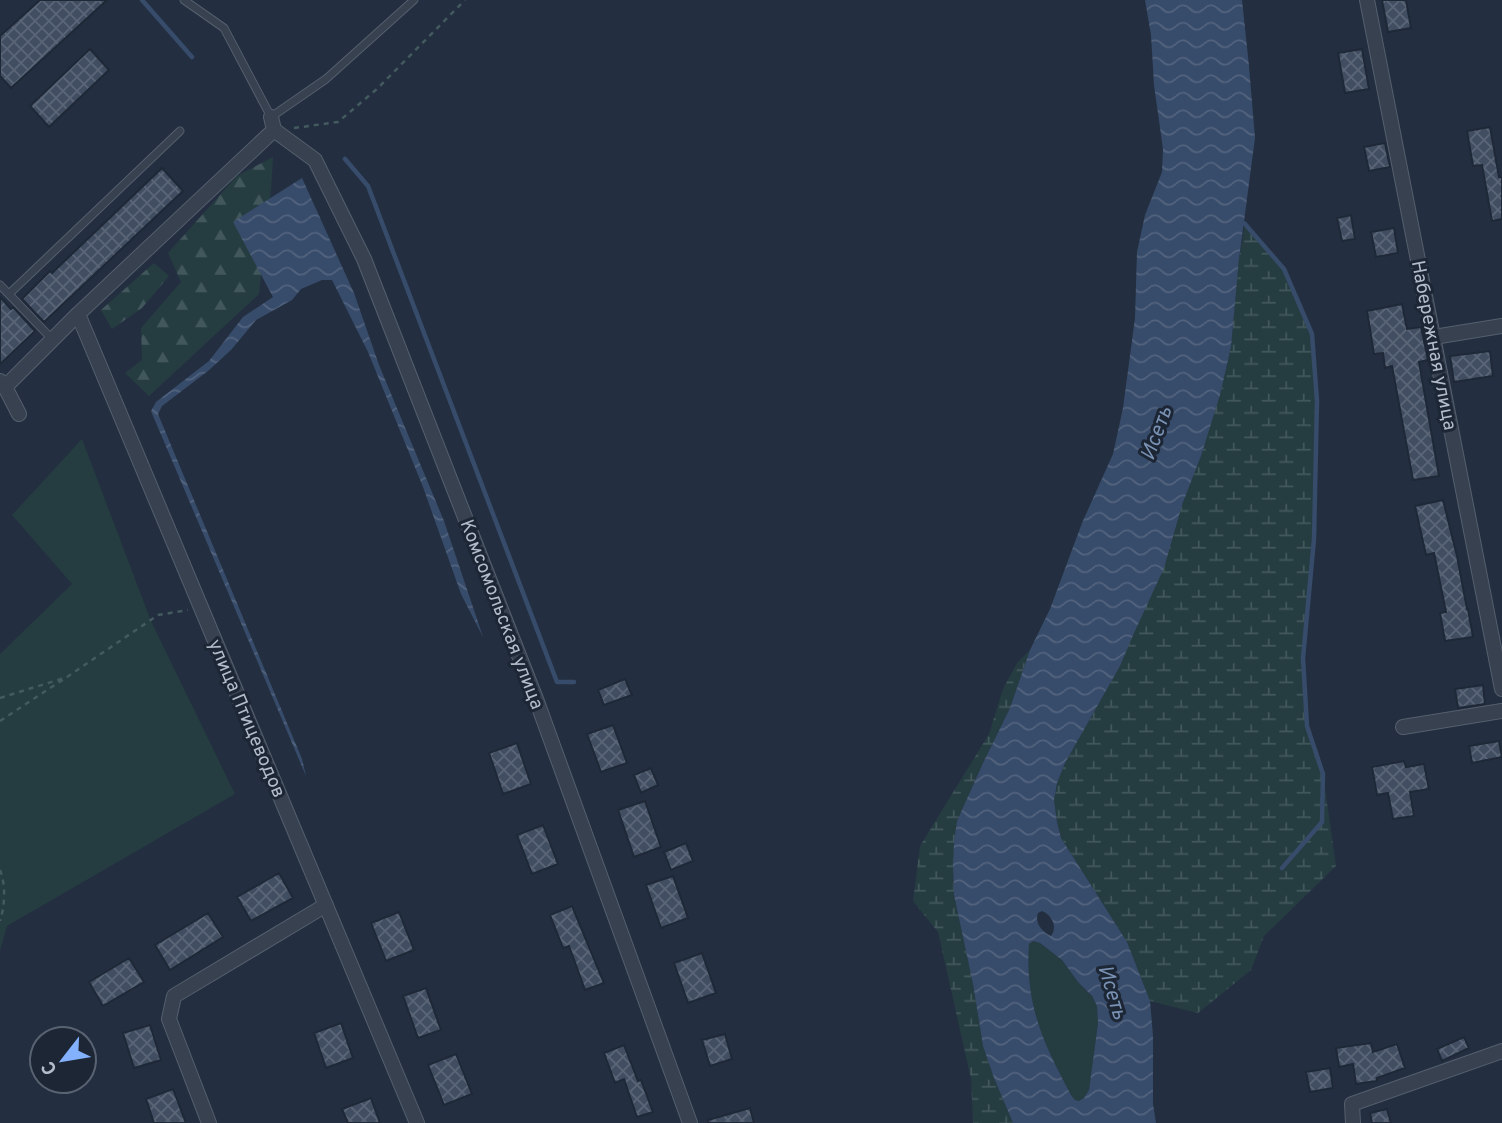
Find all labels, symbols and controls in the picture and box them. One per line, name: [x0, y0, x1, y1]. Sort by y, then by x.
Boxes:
street label: Набережная улица: [1405, 258, 1461, 432]
water label: Исеть: [1135, 403, 1180, 464]
street label: Комсомольская улица: [454, 516, 548, 713]
street label: улица Птицеводов: [202, 636, 290, 802]
water label: Исеть: [1091, 962, 1133, 1023]
north arrow: [28, 1025, 98, 1095]
text: С: [37, 1056, 64, 1079]

